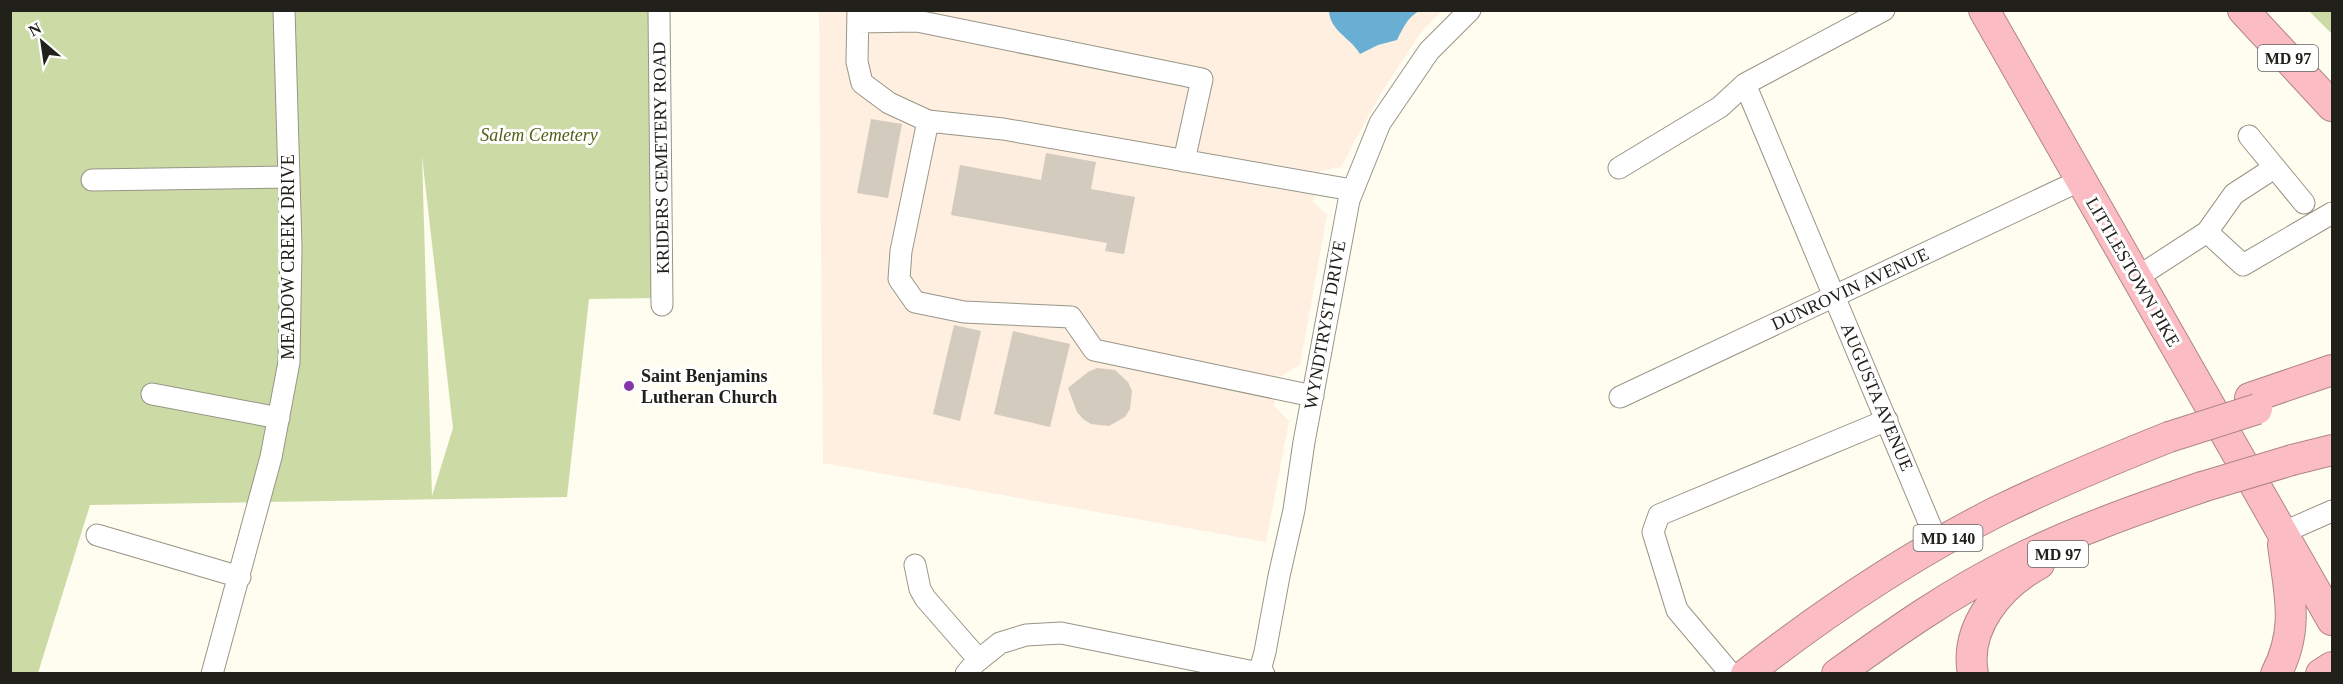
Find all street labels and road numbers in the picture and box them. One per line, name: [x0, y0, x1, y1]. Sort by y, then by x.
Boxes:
street label: KRIDERS CEMETERY ROAD: [649, 42, 673, 274]
road number: MD 97: [2258, 45, 2318, 71]
street label: MEADOW CREEK DRIVE: [278, 154, 298, 360]
street label: LITTLESTOWN PIKE: [2082, 194, 2184, 350]
street label: WYNDTRYST DRIVE: [1300, 239, 1350, 411]
street label: DUNROVIN AVENUE: [1768, 244, 1932, 334]
street label: AUGUSTA AVENUE: [1837, 320, 1917, 474]
road number: MD 140: [1914, 525, 1982, 551]
road number: MD 97: [2028, 541, 2088, 567]

